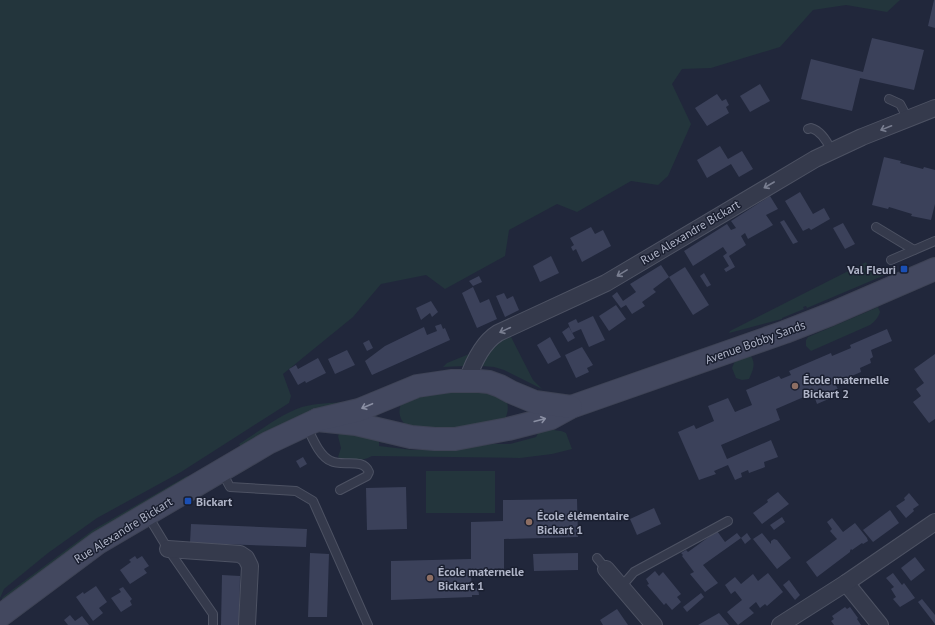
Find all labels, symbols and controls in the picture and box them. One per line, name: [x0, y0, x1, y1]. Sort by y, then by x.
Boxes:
one-way arrow: [880, 124, 892, 132]
one-way arrow: [763, 181, 775, 189]
street label: Rue Alexandre Bickart: [638, 196, 742, 268]
place label: Val Fleuri: [846, 262, 896, 277]
marker: Val Fleuri: [899, 264, 909, 274]
one-way arrow: [616, 270, 628, 278]
street label: Avenue Bobby Sands: [703, 317, 807, 367]
one-way arrow: [499, 327, 511, 334]
place label: École maternelle Bickart 2: [803, 372, 889, 401]
marker: École maternelle Bickart 2: [790, 381, 800, 391]
one-way arrow: [361, 403, 373, 411]
one-way arrow: [534, 416, 547, 424]
street label: Rue Alexandre Bickart: [71, 494, 175, 566]
place label: Bickart: [196, 494, 233, 509]
marker: Bickart: [183, 496, 193, 506]
place label: École élémentaire Bickart 1: [537, 508, 629, 537]
marker: École élémentaire Bickart 1: [524, 517, 534, 527]
place label: École maternelle Bickart 1: [438, 564, 524, 593]
marker: École maternelle Bickart 1: [425, 573, 435, 583]

